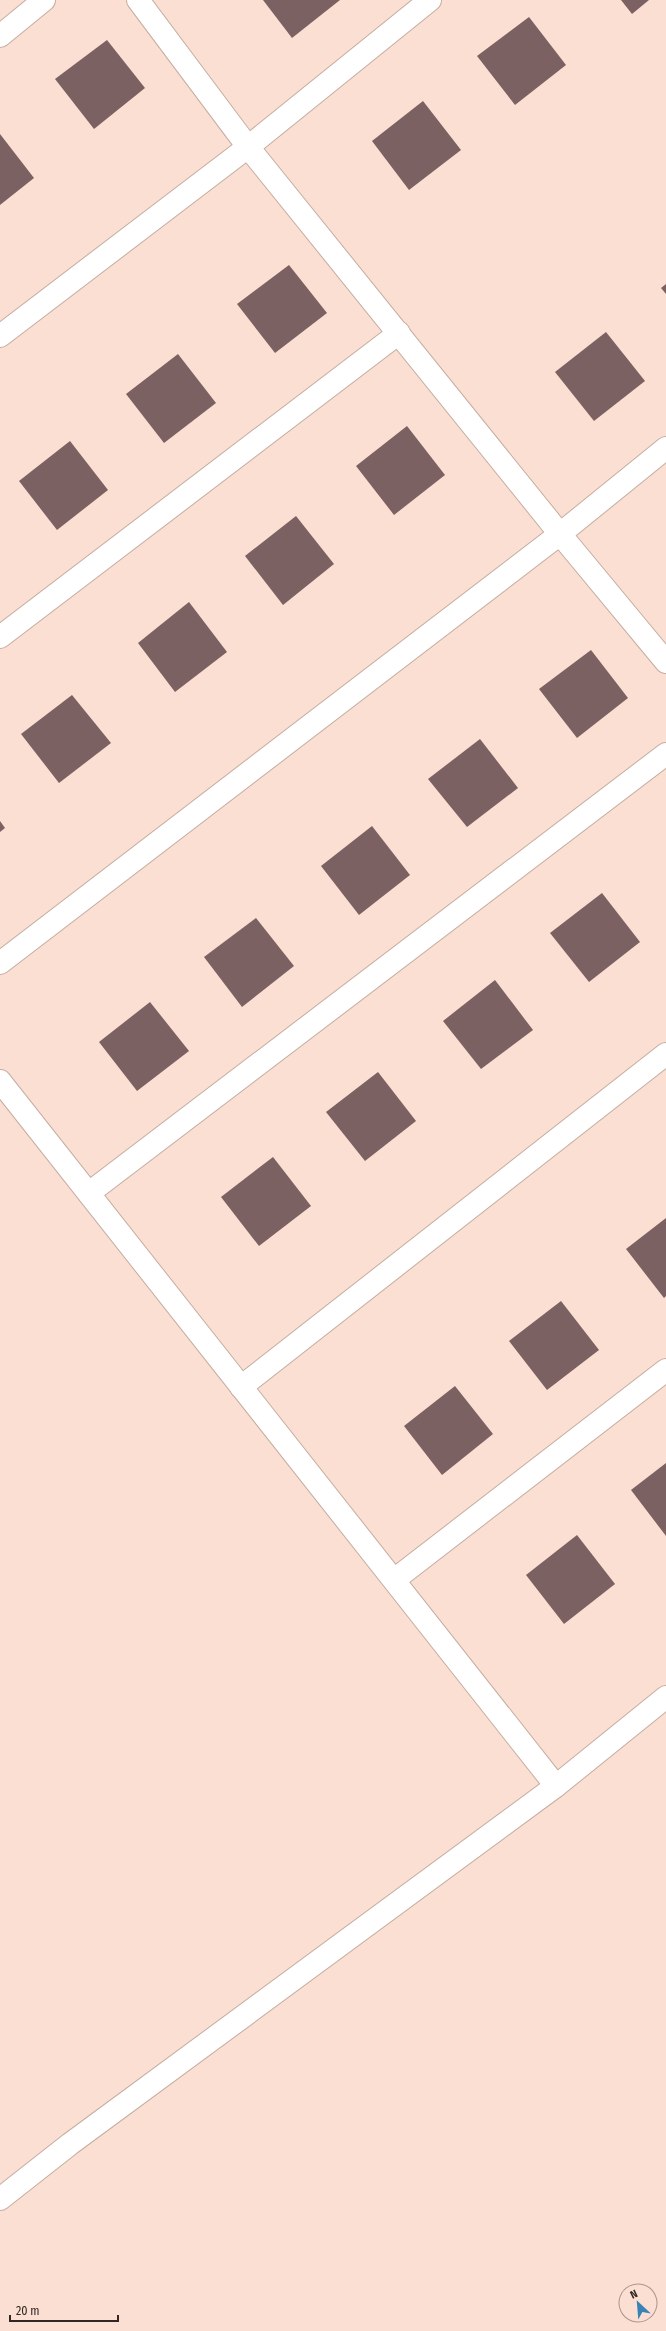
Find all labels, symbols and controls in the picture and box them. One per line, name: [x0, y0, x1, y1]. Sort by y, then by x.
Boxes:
north arrow: [618, 2283, 658, 2323]
text: N: [628, 2287, 640, 2302]
scale bar: [10, 2297, 118, 2323]
text: 20 m: [16, 2304, 40, 2318]

